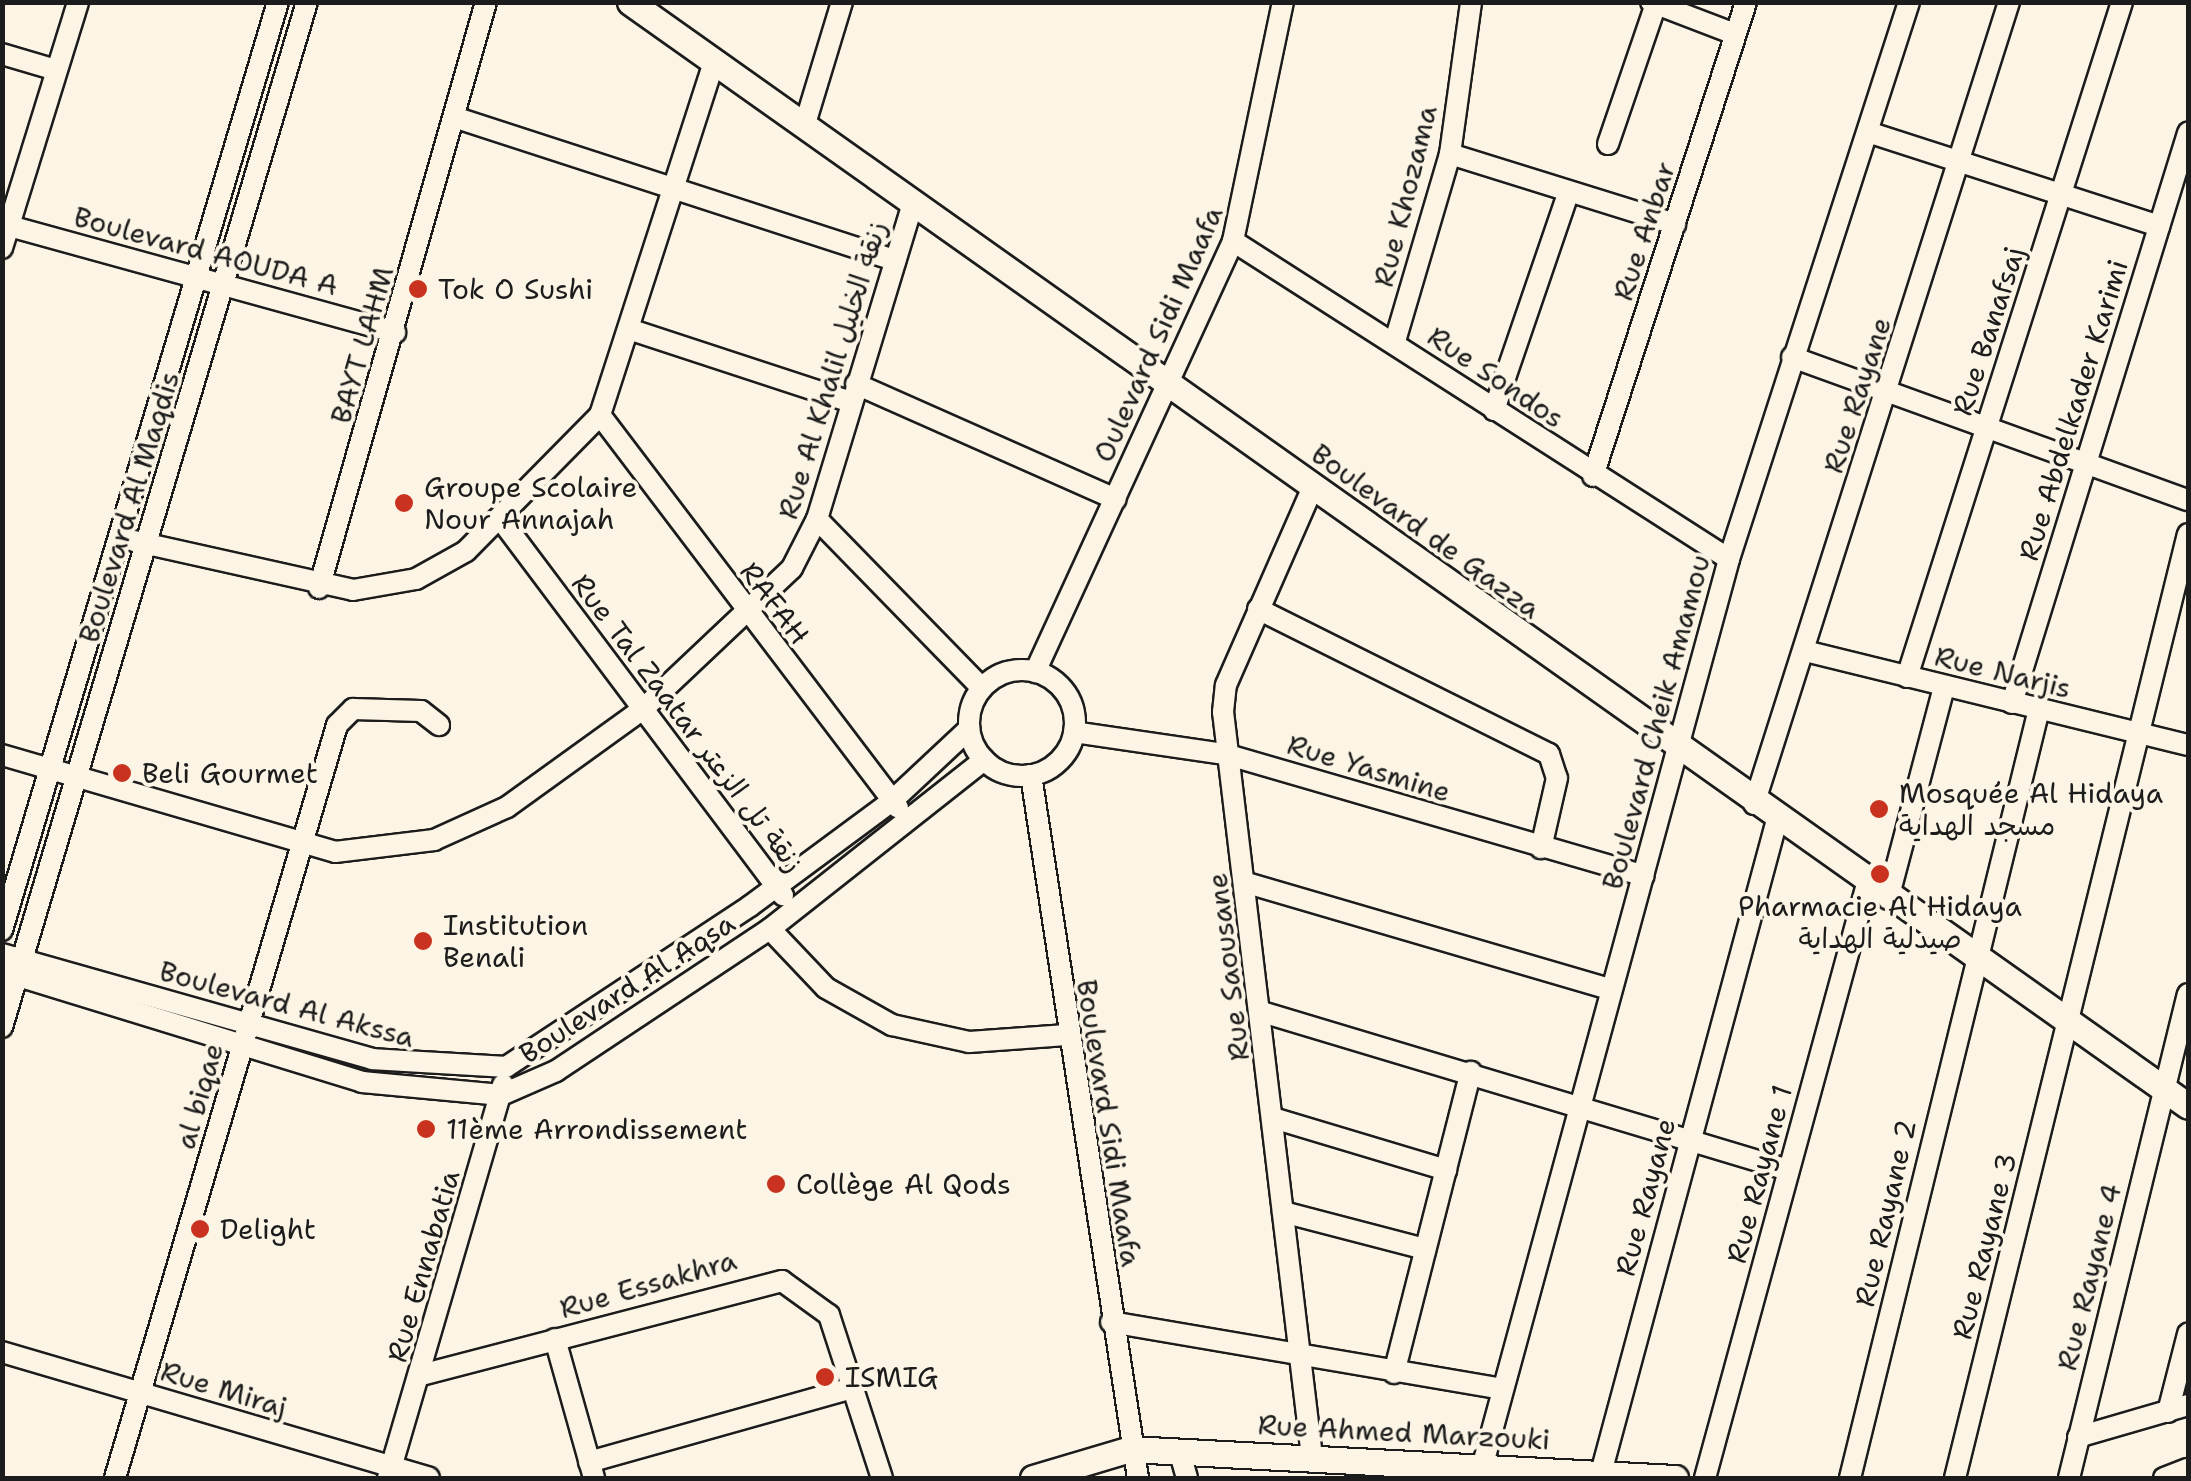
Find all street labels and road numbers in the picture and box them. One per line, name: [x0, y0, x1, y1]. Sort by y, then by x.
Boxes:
street label: Rue Khozama: [1366, 102, 1444, 290]
street label: Rue Anbar: [1606, 157, 1682, 305]
street label: Boulevard AOUDA A: [70, 200, 342, 302]
street label: Oulevard Sidi Maafa: [1086, 201, 1230, 467]
street label: Rue Al Khalil زنقة الخليل: [771, 217, 893, 523]
street label: Rue Banafsaj: [1945, 242, 2031, 420]
street label: Rue Abdelkader Karimi: [2011, 256, 2135, 564]
street label: BAYT LAHM: [324, 263, 400, 427]
street label: Rue Rayane: [1816, 313, 1898, 477]
street label: Rue Sondos: [1421, 319, 1571, 435]
street label: Boulevard Al Maqdis: [72, 367, 186, 647]
street label: Boulevard de Gazza: [1305, 437, 1547, 625]
street label: Boulevard Cheik Amamou: [1595, 551, 1717, 893]
street label: RAFAH: [733, 555, 817, 651]
street label: Rue Tal Zaatar زنقة تل الزعتر: [565, 567, 811, 879]
street label: Rue Narjis: [1931, 639, 2075, 705]
street label: Rue Yasmine: [1283, 727, 1455, 809]
street label: Rue Saousane: [1200, 871, 1256, 1063]
street label: Boulevard Al Aqsa: [513, 906, 741, 1070]
street label: Boulevard Al Akssa: [156, 954, 418, 1054]
street label: Boulevard Sidi Maafa: [1070, 977, 1148, 1269]
street label: al biqae: [168, 1039, 230, 1153]
street label: Rue Rayane 1: [1719, 1081, 1799, 1267]
street label: Rue Rayane: [1608, 1114, 1682, 1280]
street label: Rue Rayane 2: [1847, 1116, 1923, 1310]
street label: Rue Rayane 3: [1945, 1149, 2023, 1343]
street label: Rue Ennabatia: [380, 1166, 466, 1366]
street label: Rue Rayane 4: [2050, 1180, 2128, 1374]
street label: Rue Essakhra: [556, 1243, 740, 1325]
street label: Rue Miraj: [157, 1354, 291, 1424]
street label: Rue Ahmed Marzouki: [1257, 1408, 1551, 1456]

